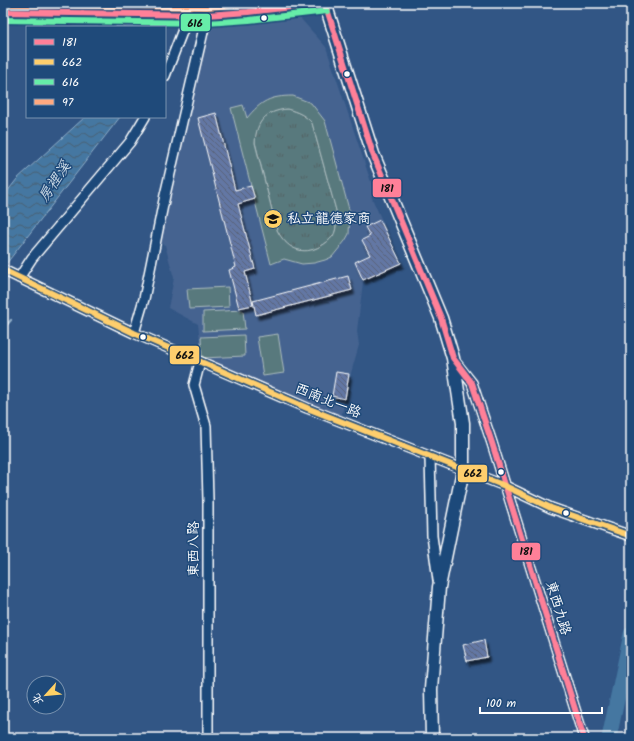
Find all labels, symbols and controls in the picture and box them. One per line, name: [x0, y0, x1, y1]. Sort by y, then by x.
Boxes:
line badge: 616: [180, 13, 211, 32]
unlabelled marker: [259, 13, 269, 23]
text: 616: [187, 15, 203, 33]
legend: [26, 26, 166, 118]
text: 181: [62, 33, 77, 52]
text: 662: [62, 53, 82, 72]
unlabelled marker: [342, 69, 352, 79]
text: 616: [62, 73, 79, 92]
text: 97: [62, 93, 74, 112]
water label: 房裡溪: [32, 156, 78, 207]
line badge: 181: [372, 178, 402, 198]
text: 181: [380, 180, 394, 198]
school or university icon: 私立龍德家商: [262, 208, 284, 230]
place label: 私立龍德家商: [287, 208, 371, 230]
unlabelled marker: [138, 332, 148, 342]
line badge: 662: [169, 345, 200, 365]
text: 662: [176, 347, 194, 365]
street label: 西南北一路: [291, 378, 365, 424]
line badge: 662: [457, 464, 488, 483]
text: 662: [464, 465, 482, 483]
unlabelled marker: [496, 467, 506, 477]
unlabelled marker: [561, 508, 571, 518]
street label: 東西八路: [183, 521, 205, 577]
line badge: 181: [511, 542, 541, 561]
text: 181: [519, 543, 533, 561]
street label: 東西九路: [539, 578, 577, 638]
north arrow: [26, 675, 66, 715]
scale bar: [480, 689, 602, 715]
text: 北: [27, 690, 48, 708]
text: 100 m: [486, 694, 517, 713]

